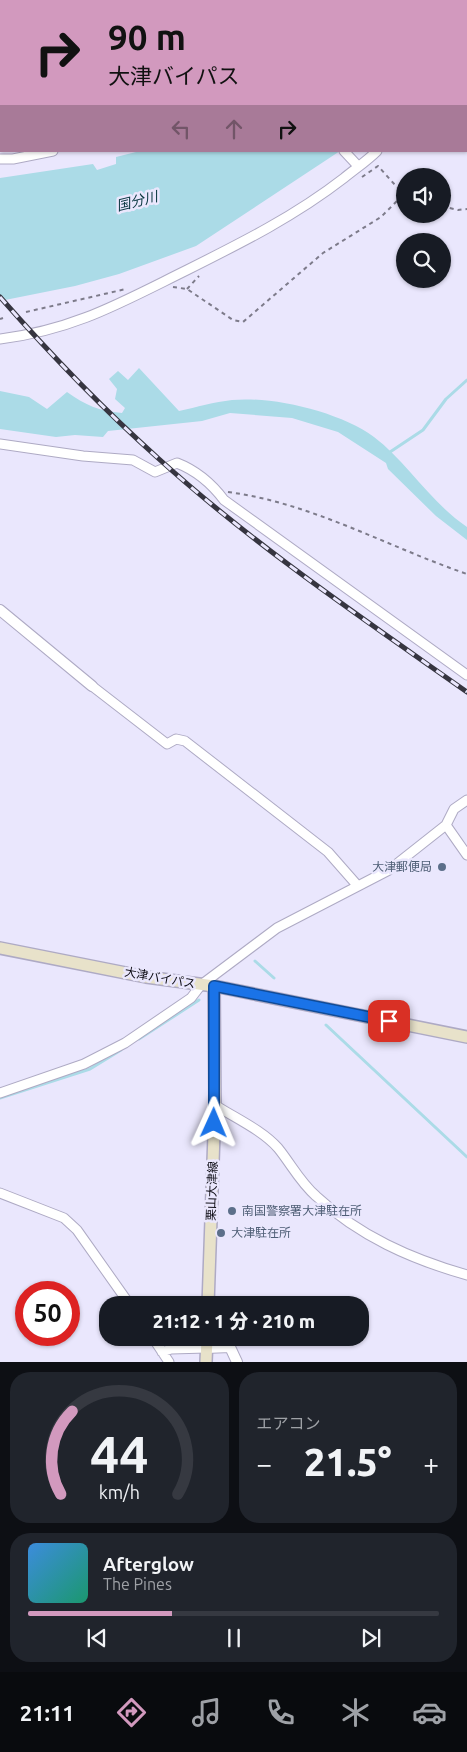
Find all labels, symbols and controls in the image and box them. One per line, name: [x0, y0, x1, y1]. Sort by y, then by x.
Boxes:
text: 90 m: [108, 17, 186, 57]
icon: right: [25, 20, 90, 85]
text: 大津バイパス: [108, 63, 240, 88]
icon: left: [167, 115, 195, 143]
icon: ahead: [220, 115, 248, 143]
icon: right: [273, 115, 301, 143]
map controls: [396, 168, 451, 288]
button: sound: [396, 168, 451, 223]
water label: 国分川: [115, 188, 161, 214]
button: search: [396, 233, 451, 288]
place label: 大津郵便局: [372, 860, 432, 873]
marker: 大津郵便局: [436, 861, 448, 873]
street label: 大津バイパス: [124, 965, 197, 990]
pin: [368, 1000, 410, 1042]
icon: arrive: [375, 1007, 403, 1035]
position arrow: [187, 1096, 239, 1148]
street label: 栗山大津線: [204, 1161, 219, 1221]
place label: 南国警察署大津駐在所: [242, 1204, 362, 1217]
marker: 南国警察署大津駐在所: [226, 1205, 238, 1217]
place label: 大津駐在所: [231, 1226, 291, 1239]
marker: 大津駐在所: [215, 1227, 227, 1239]
speed limit sign: 50: [15, 1281, 80, 1346]
text: 21:12 · 1 分 · 210 m: [153, 1310, 315, 1332]
text: エアコン: [257, 1414, 321, 1432]
text: 44: [90, 1425, 149, 1483]
text: 21.5°: [304, 1441, 391, 1483]
text: −: [257, 1448, 272, 1479]
text: +: [423, 1448, 439, 1479]
text: km/h: [99, 1482, 140, 1502]
text: Afterglow: [103, 1553, 194, 1575]
text: The Pines: [103, 1575, 172, 1593]
icon: previous: [83, 1624, 111, 1652]
icon: pause: [220, 1624, 248, 1652]
icon: next: [357, 1624, 385, 1652]
icon: directions: [114, 1695, 149, 1730]
icon: music: [189, 1695, 224, 1730]
icon: phone: [263, 1695, 298, 1730]
icon: climate: [338, 1695, 373, 1730]
icon: car: [412, 1695, 447, 1730]
text: 21:11: [20, 1700, 75, 1725]

